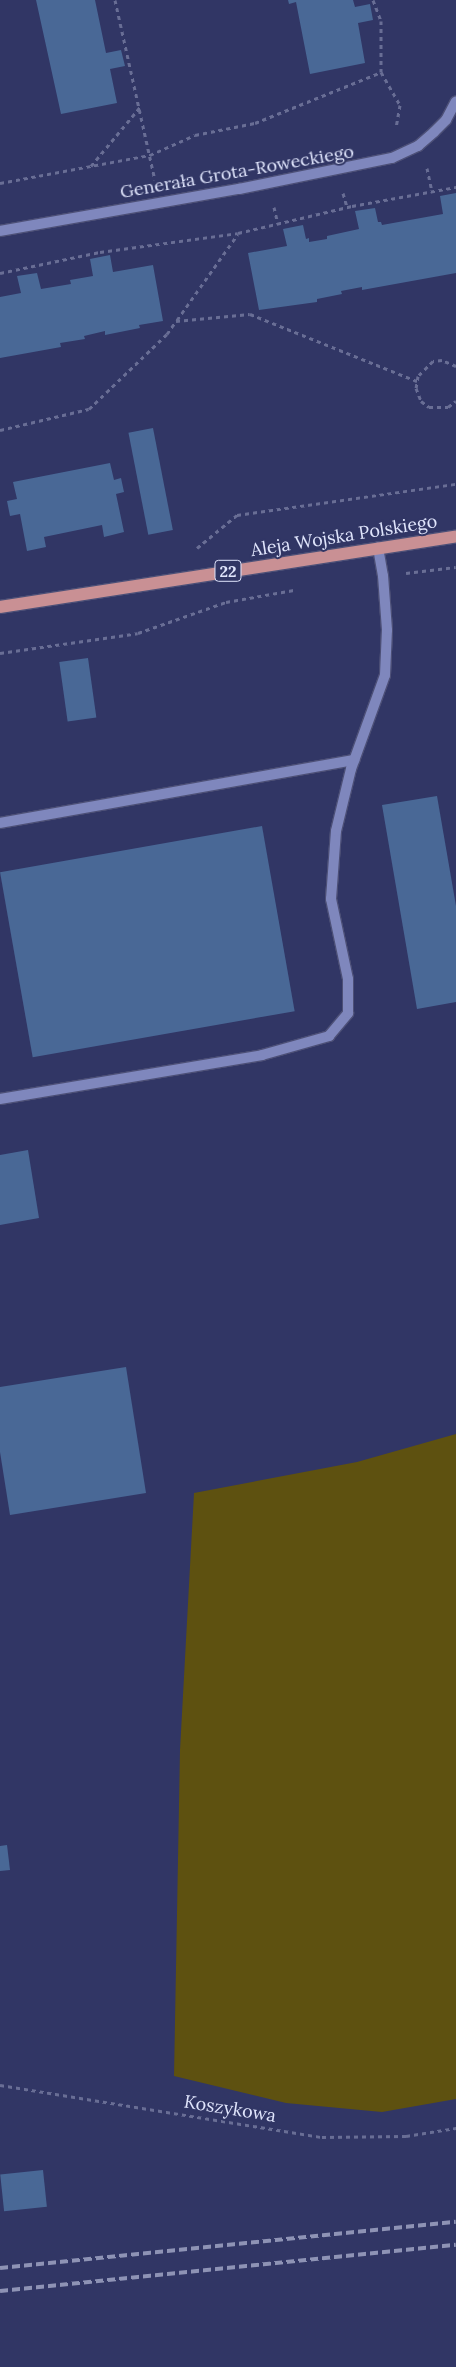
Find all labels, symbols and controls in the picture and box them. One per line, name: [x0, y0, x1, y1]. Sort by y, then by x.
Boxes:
street label: Generała Grota-Roweckiego: [118, 141, 356, 203]
street label: Aleja Wojska Polskiego: [249, 511, 439, 561]
road number: 22: [214, 558, 242, 584]
street label: Koszykowa: [182, 2091, 278, 2127]

